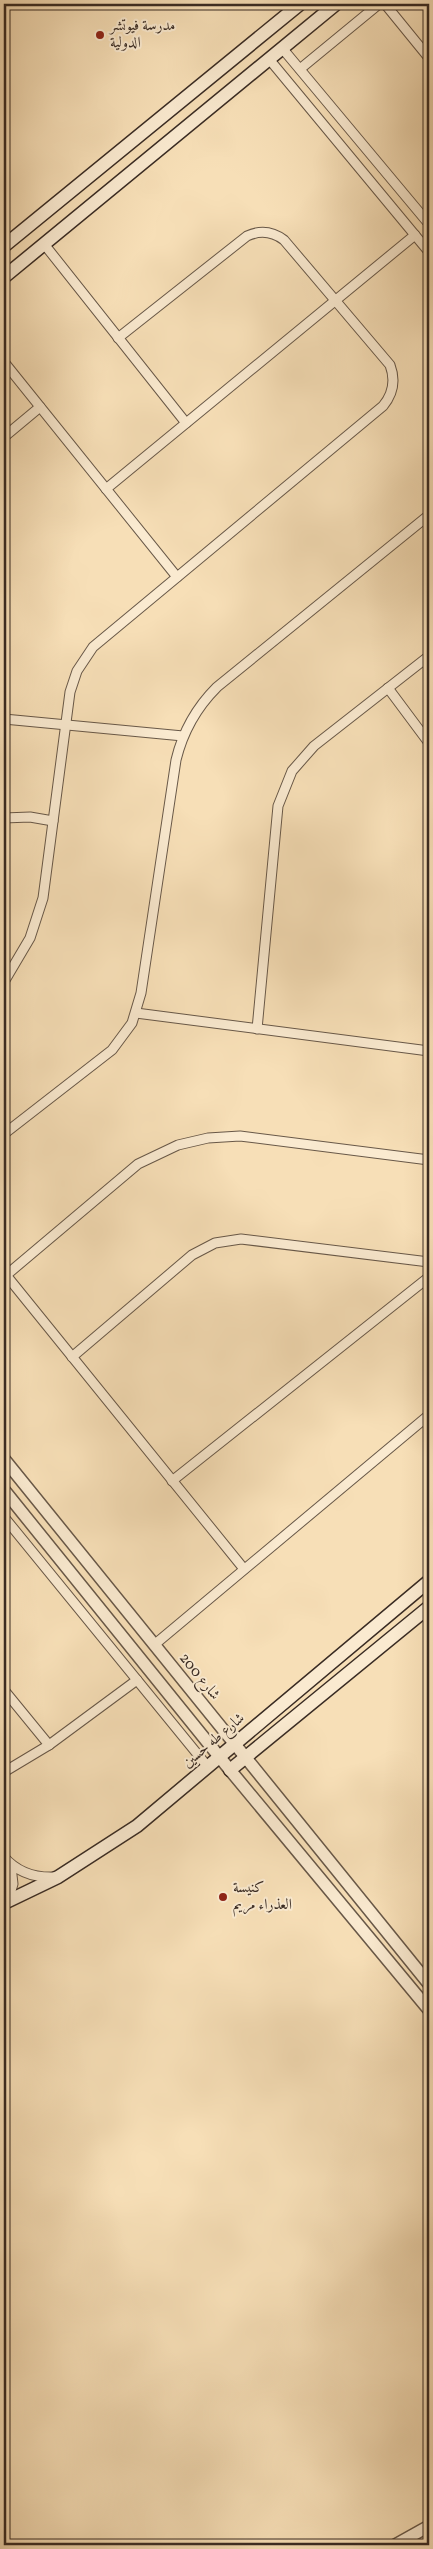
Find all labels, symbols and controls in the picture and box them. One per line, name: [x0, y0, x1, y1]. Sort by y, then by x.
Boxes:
place label: مدرسة فيوتشر الدولية: [108, 16, 175, 54]
marker: مدرسة فيوتشر الدولية: [94, 29, 106, 41]
street label: شارع 200: [173, 1649, 225, 1706]
street label: شارع طه حسين: [178, 1709, 250, 1774]
place label: كنيسة العذراء مريم: [233, 1878, 292, 1917]
marker: كنيسة العذراء مريم: [217, 1891, 229, 1903]

